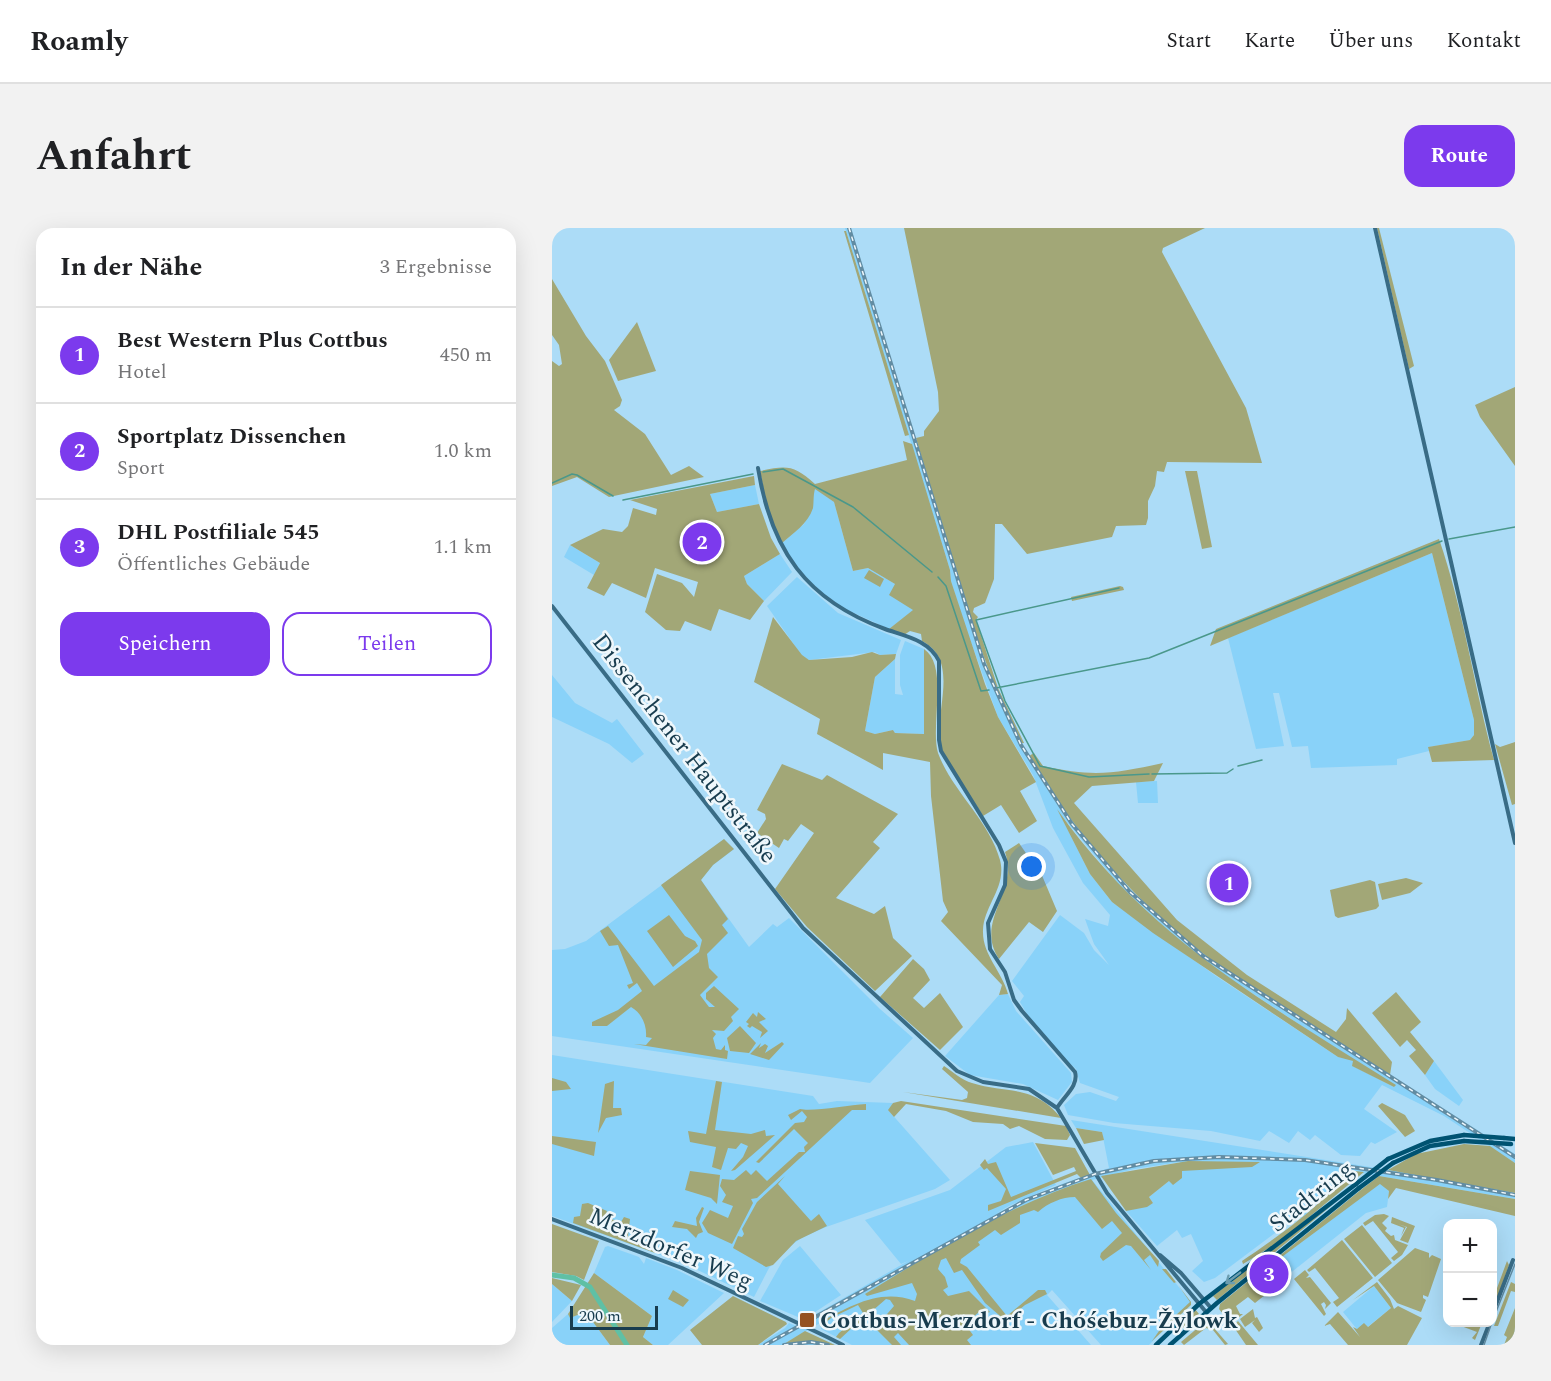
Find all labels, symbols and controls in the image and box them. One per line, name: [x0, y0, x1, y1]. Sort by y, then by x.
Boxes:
text: Roamly: [30, 20, 128, 63]
text: Start: [1166, 25, 1211, 57]
text: Karte: [1244, 25, 1295, 57]
text: Über uns: [1328, 25, 1413, 57]
text: Kontakt: [1446, 25, 1521, 57]
text: Anfahrt: [36, 125, 192, 188]
button: Route: [1404, 125, 1515, 187]
text: In der Nähe: [60, 247, 202, 287]
text: 3 Ergebnisse: [380, 252, 492, 282]
text: Best Western Plus Cottbus: [117, 324, 388, 357]
text: 1: [74, 340, 85, 370]
text: 450 m: [440, 340, 492, 370]
text: Hotel: [117, 357, 167, 387]
text: Sportplatz Dissenchen: [117, 420, 346, 453]
text: 2: [74, 436, 85, 466]
text: 1.0 km: [434, 436, 492, 466]
text: Sport: [117, 453, 165, 483]
text: DHL Postfiliale 545: [117, 516, 320, 549]
pin: 2: [682, 520, 722, 564]
text: 3: [74, 532, 85, 562]
text: 1.1 km: [434, 532, 492, 562]
text: Öffentliches Gebäude: [117, 549, 310, 579]
button: Speichern: [60, 612, 270, 676]
button: Teilen: [282, 612, 492, 676]
street label: Dissenchener Hauptstraße: [583, 626, 786, 871]
your location: [1017, 852, 1046, 881]
pin: 1: [1210, 860, 1248, 906]
street label: Stadtring: [1261, 1152, 1362, 1242]
street label: Merzdorfer Weg: [583, 1198, 758, 1300]
map controls: [1443, 1219, 1497, 1327]
button: +: [1443, 1219, 1497, 1273]
pin: 3: [1250, 1252, 1288, 1296]
one-way arrow: [1225, 1272, 1241, 1285]
button: −: [1443, 1273, 1497, 1327]
scale bar: [570, 1303, 658, 1330]
place label: Cottbus-Merzdorf - Chóśebuz-Žylowk: [820, 1303, 1239, 1339]
text: 200 m: [579, 1304, 621, 1328]
marker: Cottbus-Merzdorf - Chóśebuz-Žylowk: [798, 1311, 816, 1329]

